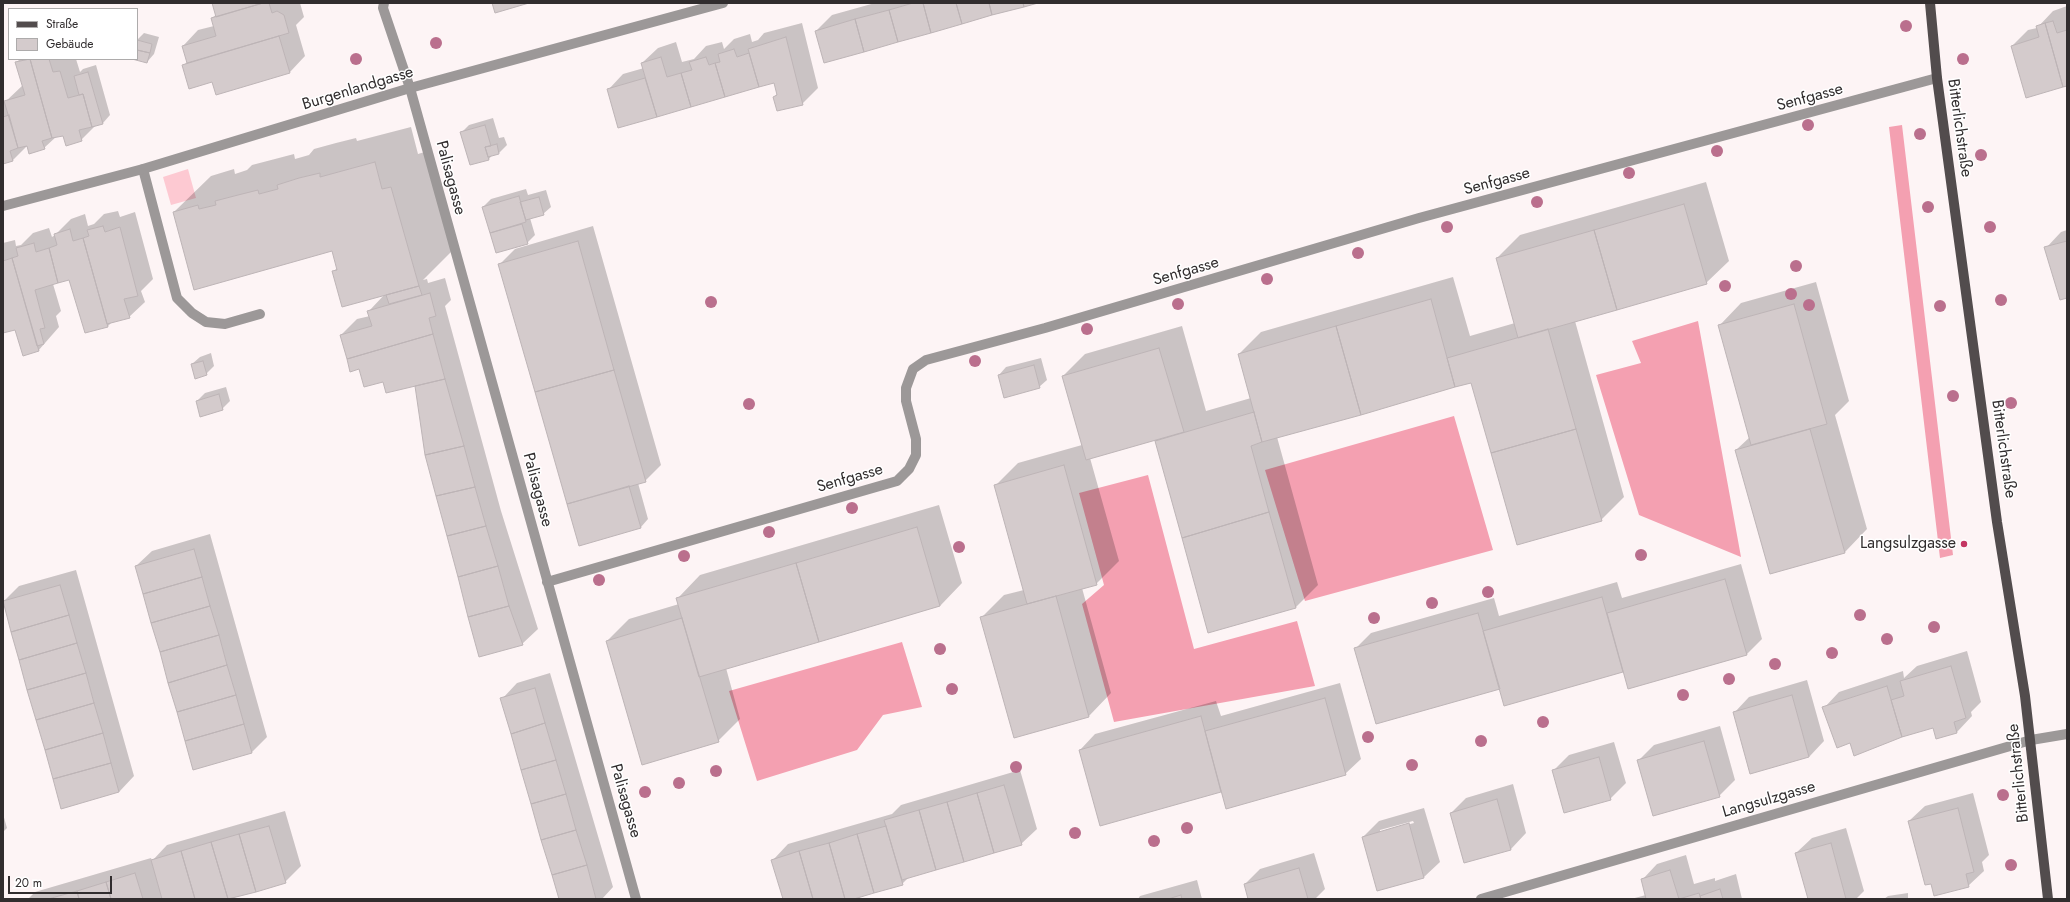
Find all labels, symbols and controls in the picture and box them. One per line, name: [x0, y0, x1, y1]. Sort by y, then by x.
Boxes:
legend: [8, 8, 138, 60]
text: Straße: [46, 15, 78, 33]
text: Gebäude: [46, 35, 93, 53]
street label: Burgenlandgasse: [300, 63, 416, 115]
street label: Bitterlichstraße: [1943, 78, 1975, 178]
street label: Senfgasse: [1775, 80, 1845, 116]
street label: Palisagasse: [431, 139, 469, 217]
street label: Senfgasse: [1462, 164, 1532, 200]
street label: Senfgasse: [1151, 253, 1221, 291]
street label: Bitterlichstraße: [1987, 399, 2019, 499]
street label: Palisagasse: [518, 451, 556, 529]
street label: Senfgasse: [815, 460, 885, 498]
place label: Langsulzgasse: [1860, 534, 1956, 554]
marker: Langsulzgasse: [1959, 539, 1969, 549]
street label: Bitterlichstraße: [2004, 723, 2034, 823]
street label: Palisagasse: [605, 762, 645, 840]
street label: Langsulzgasse: [1720, 778, 1818, 822]
scale bar: [10, 868, 114, 894]
text: 20 m: [15, 874, 42, 892]

